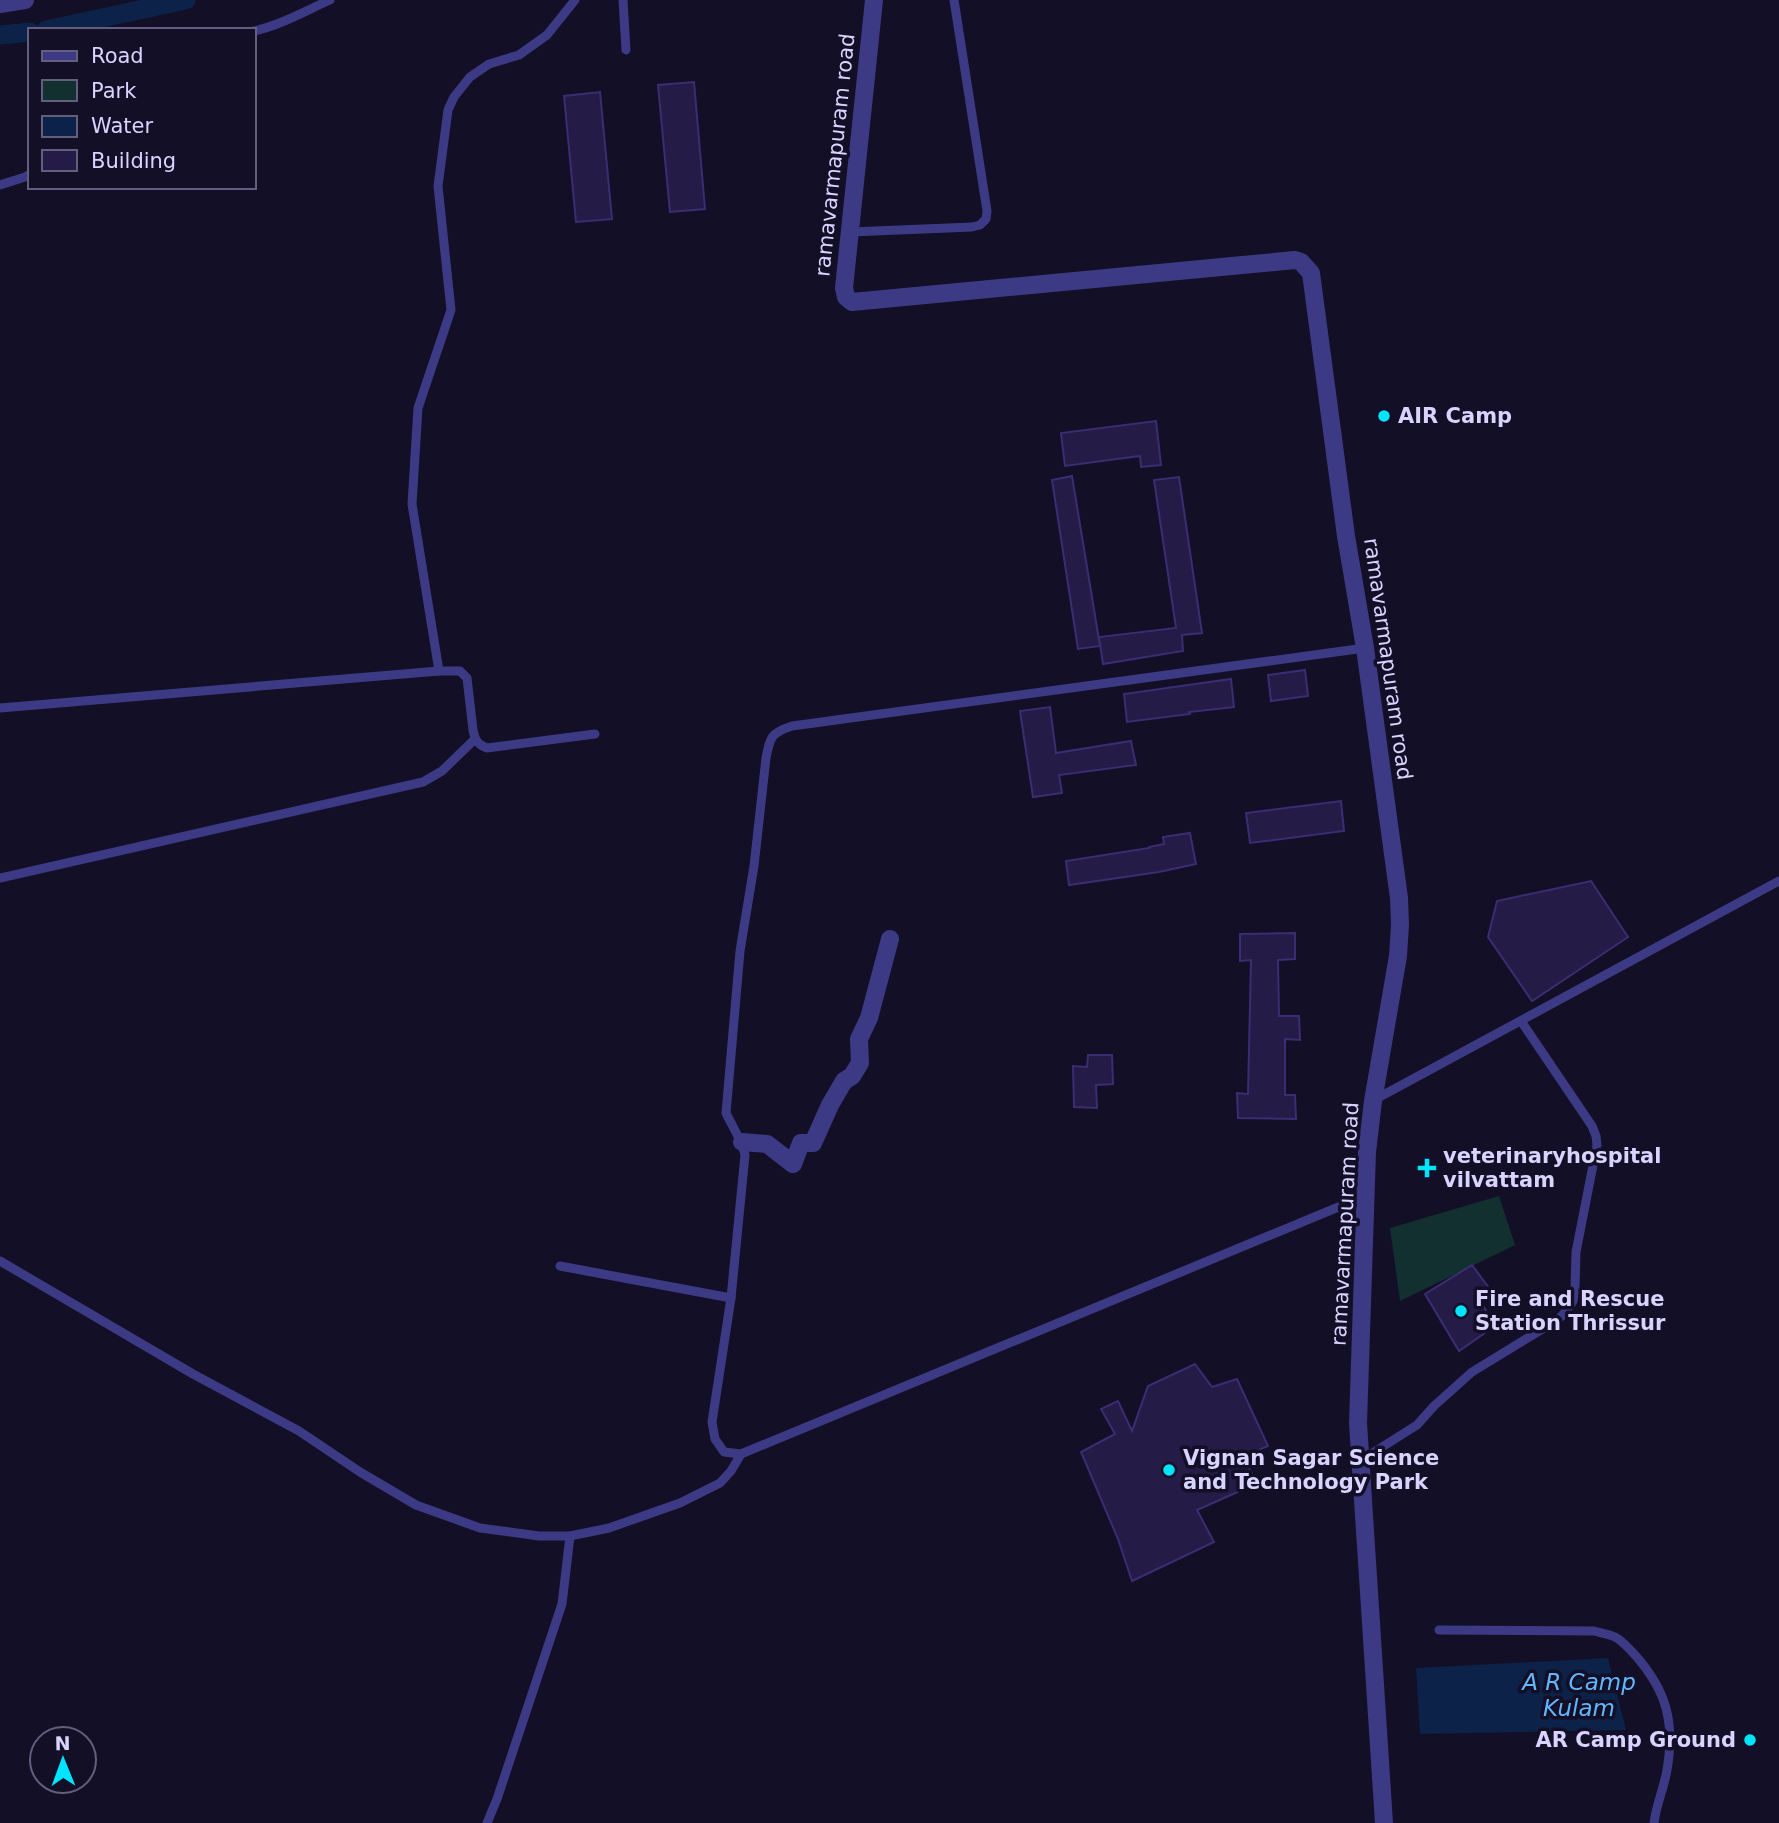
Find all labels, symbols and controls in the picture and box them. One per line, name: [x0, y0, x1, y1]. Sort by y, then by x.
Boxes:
legend: [28, 28, 256, 189]
street label: ramavarmapuram road: [810, 32, 860, 278]
text: Road: [91, 44, 144, 68]
text: Park: [91, 79, 137, 103]
text: Water: [91, 114, 153, 138]
text: Building: [91, 149, 176, 173]
place label: AIR Camp: [1398, 404, 1512, 428]
marker: AIR Camp: [1376, 408, 1392, 424]
street label: ramavarmapuram road: [1359, 536, 1417, 782]
street label: ramavarmapuram road: [1327, 1101, 1363, 1347]
place label: veterinaryhospital vilvattam: [1443, 1144, 1661, 1192]
marker: veterinaryhospital vilvattam: [1417, 1158, 1437, 1178]
place label: Fire and Rescue Station Thrissur: [1475, 1287, 1666, 1335]
marker: Fire and Rescue Station Thrissur: [1453, 1303, 1469, 1319]
place label: Vignan Sagar Science and Technology Park: [1183, 1446, 1439, 1494]
marker: Vignan Sagar Science and Technology Park: [1161, 1462, 1177, 1478]
water label: A R Camp Kulam: [1520, 1669, 1636, 1721]
north arrow: [28, 1725, 98, 1795]
place label: AR Camp Ground: [1536, 1728, 1736, 1752]
text: N: [55, 1732, 71, 1754]
marker: AR Camp Ground: [1742, 1732, 1758, 1748]

